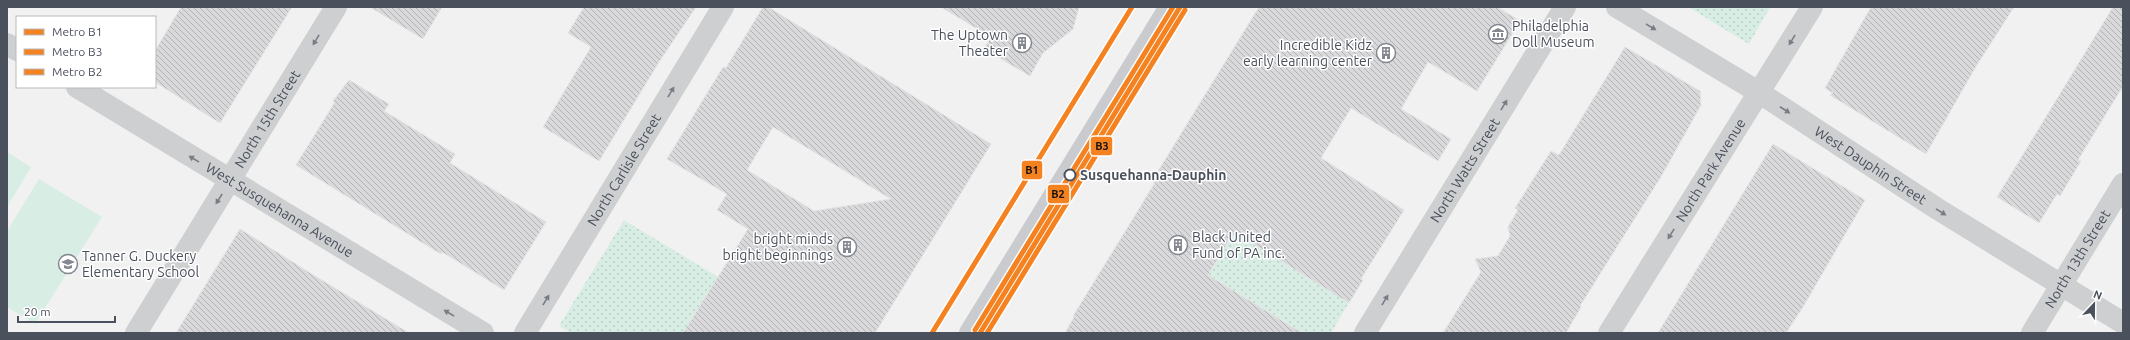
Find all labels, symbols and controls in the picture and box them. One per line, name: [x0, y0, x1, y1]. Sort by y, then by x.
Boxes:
legend: [16, 16, 156, 88]
place label: Philadelphia Doll Museum: [1512, 18, 1595, 50]
museum icon: Philadelphia Doll Museum: [1487, 23, 1509, 45]
one-way arrow: [1645, 24, 1657, 31]
text: Metro B1: [52, 25, 102, 38]
place label: The Uptown Theater: [931, 27, 1009, 59]
building icon: The Uptown Theater: [1011, 32, 1033, 54]
one-way arrow: [1788, 34, 1795, 46]
one-way arrow: [312, 35, 320, 45]
place label: Incredible Kidz early learning center: [1243, 37, 1373, 69]
building icon: Incredible Kidz early learning center: [1375, 42, 1397, 64]
text: Metro B3: [52, 45, 102, 58]
text: Metro B2: [52, 65, 102, 78]
street label: North 15th Street: [231, 67, 304, 171]
one-way arrow: [667, 86, 674, 98]
one-way arrow: [1501, 99, 1508, 111]
one-way arrow: [1780, 106, 1791, 114]
street label: North Carlisle Street: [584, 110, 665, 229]
street label: North Watts Street: [1427, 115, 1503, 225]
street label: North Park Avenue: [1672, 115, 1749, 225]
street label: West Dauphin Street: [1812, 123, 1930, 208]
line badge: B3: [1090, 136, 1113, 156]
text: B3: [1095, 140, 1109, 152]
one-way arrow: [188, 155, 200, 162]
street label: West Susquehanna Avenue: [203, 159, 356, 261]
line badge: B1: [1021, 160, 1043, 180]
text: B1: [1025, 164, 1039, 176]
place label: Susquehanna-Dauphin: [1080, 167, 1226, 183]
marker: Susquehanna-Dauphin: [1063, 168, 1077, 182]
line badge: B2: [1047, 184, 1070, 204]
text: B2: [1051, 188, 1065, 200]
one-way arrow: [215, 194, 223, 204]
street label: North 13th Street: [2041, 206, 2113, 310]
one-way arrow: [1935, 208, 1947, 215]
place label: Black United Fund of PA inc.: [1192, 229, 1285, 261]
one-way arrow: [1667, 229, 1675, 239]
place label: bright minds bright beginnings: [722, 231, 833, 263]
building icon: Black United Fund of PA inc.: [1167, 234, 1189, 256]
building icon: bright minds bright beginnings: [836, 236, 858, 258]
place label: Tanner G. Duckery Elementary School: [82, 248, 200, 280]
school or university icon: Tanner G. Duckery Elementary School: [57, 253, 79, 275]
north arrow: [2074, 284, 2114, 324]
one-way arrow: [542, 294, 549, 306]
one-way arrow: [1382, 294, 1389, 306]
scale bar: [18, 298, 115, 324]
text: 20 m: [24, 305, 51, 318]
one-way arrow: [443, 309, 455, 316]

